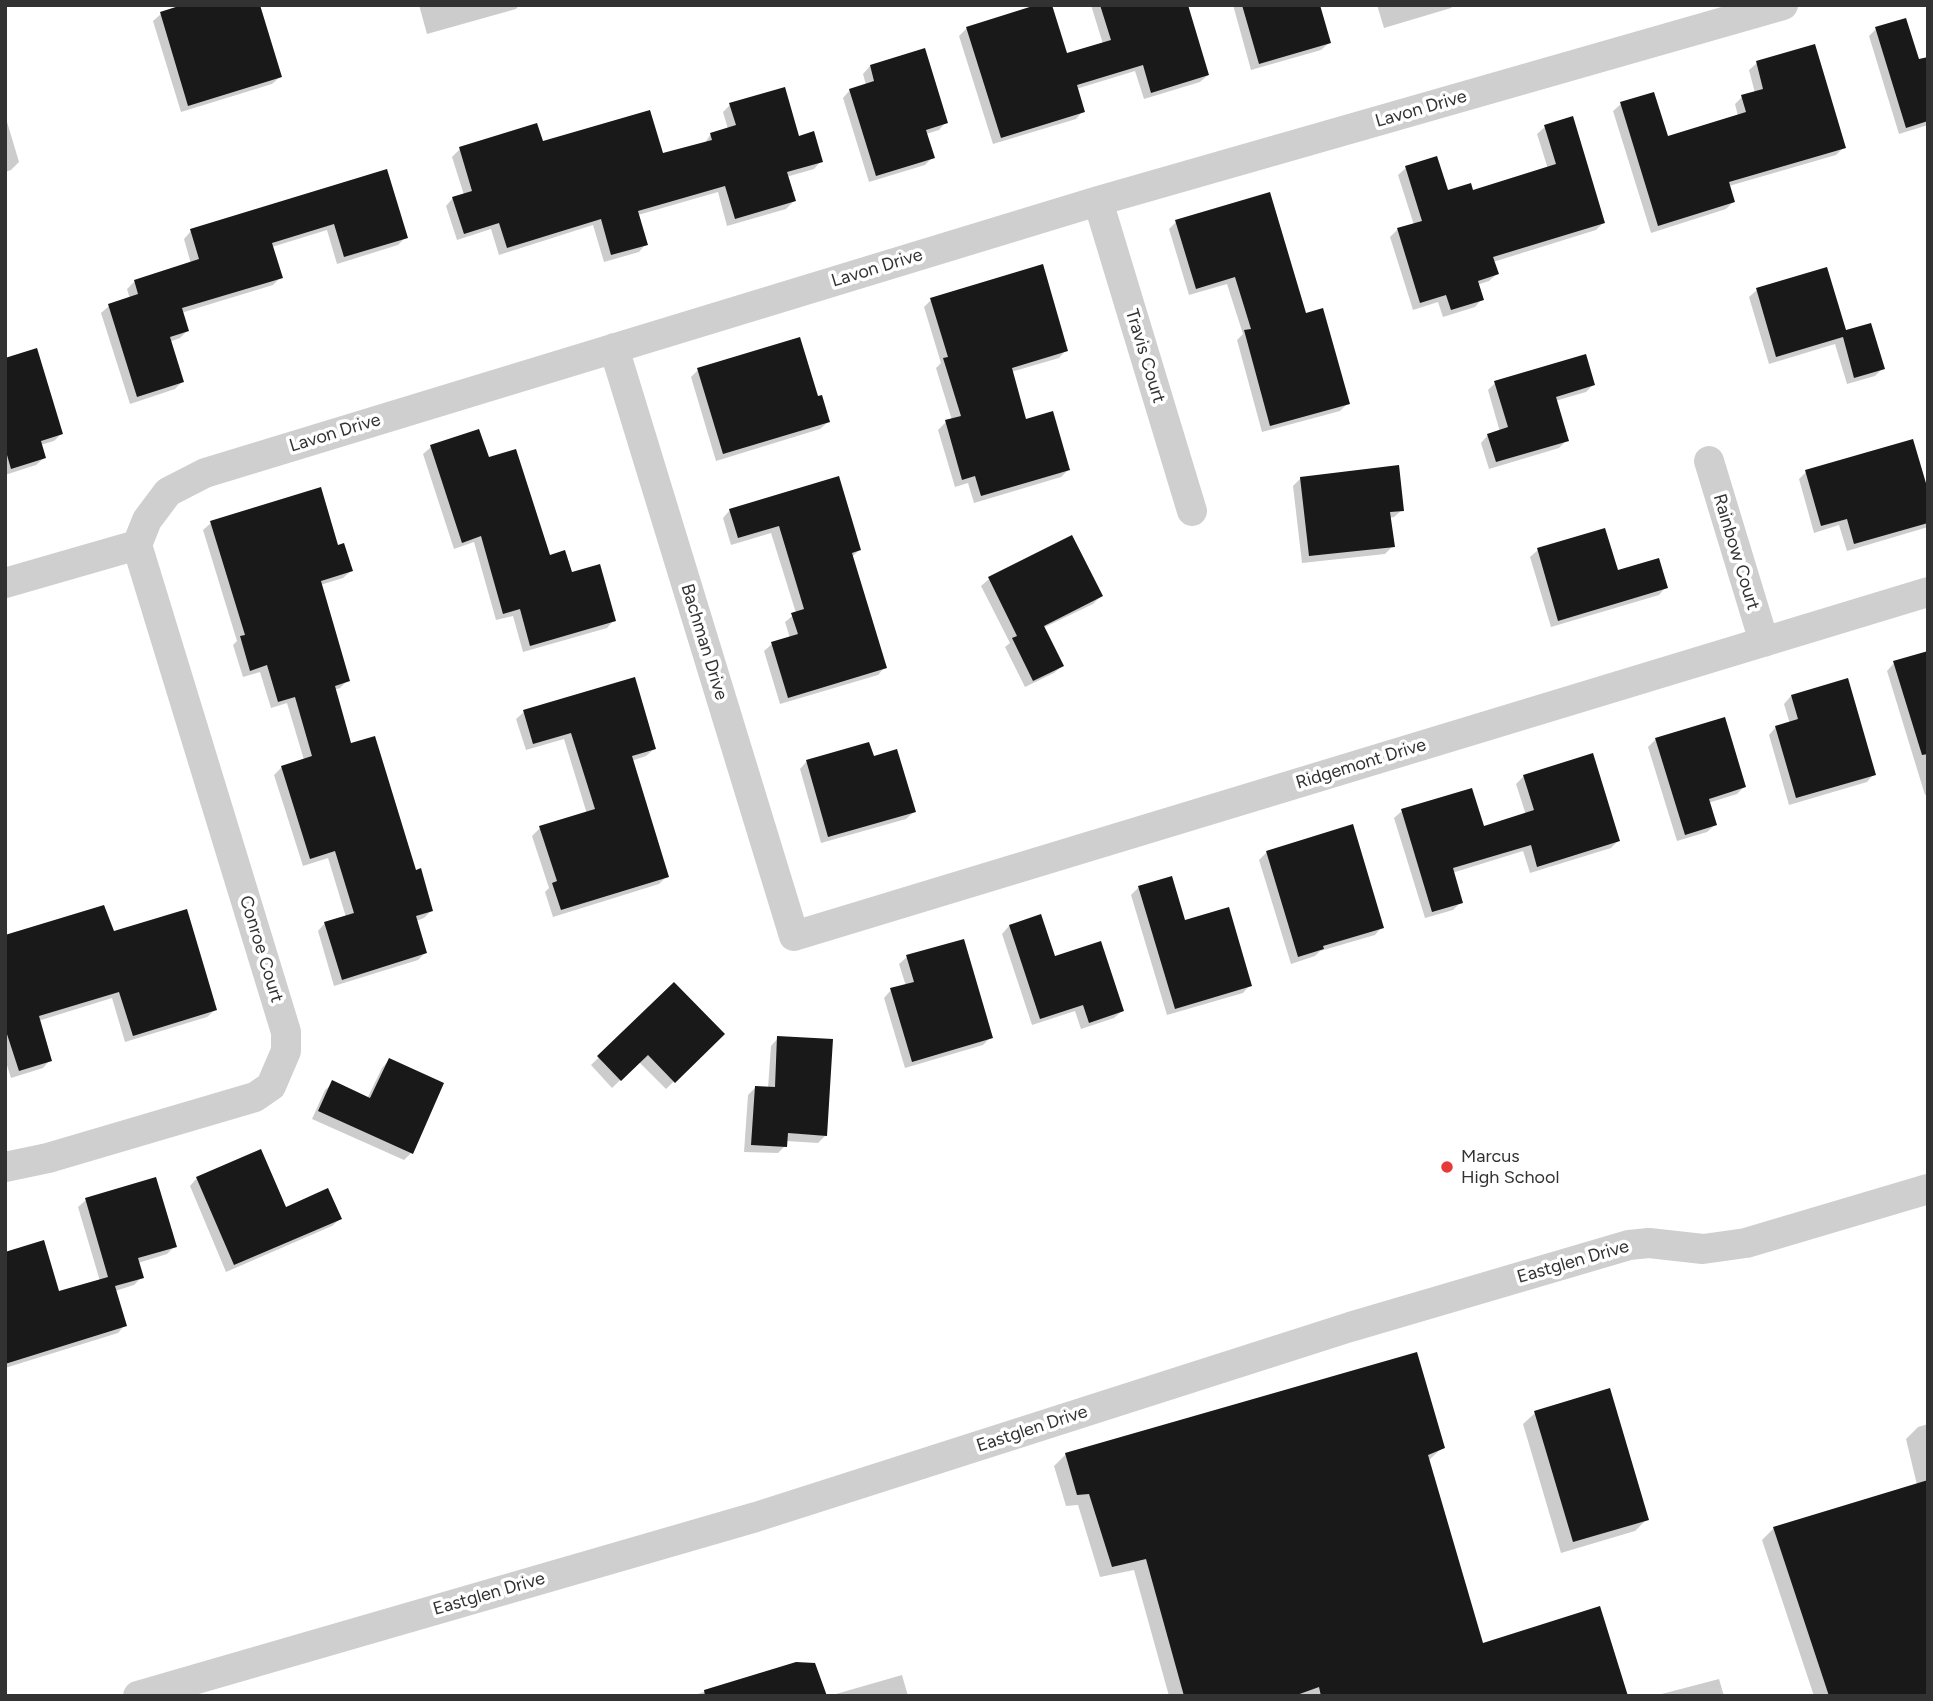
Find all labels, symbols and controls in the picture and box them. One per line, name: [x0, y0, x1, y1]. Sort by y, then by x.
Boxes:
street label: Lavon Drive: [1373, 86, 1469, 132]
street label: Lavon Drive: [829, 244, 925, 292]
street label: Travis Court: [1120, 306, 1170, 406]
street label: Lavon Drive: [287, 409, 383, 457]
street label: Rainbow Court: [1708, 491, 1764, 613]
street label: Bachman Drive: [676, 581, 732, 703]
street label: Ridgemont Drive: [1293, 734, 1429, 794]
street label: Conroe Court: [235, 893, 287, 1005]
place label: Marcus High School: [1461, 1146, 1559, 1188]
marker: Marcus High School: [1439, 1159, 1455, 1175]
street label: Eastglen Drive: [1515, 1236, 1631, 1288]
street label: Eastglen Drive: [974, 1401, 1090, 1457]
street label: Eastglen Drive: [431, 1568, 547, 1620]

